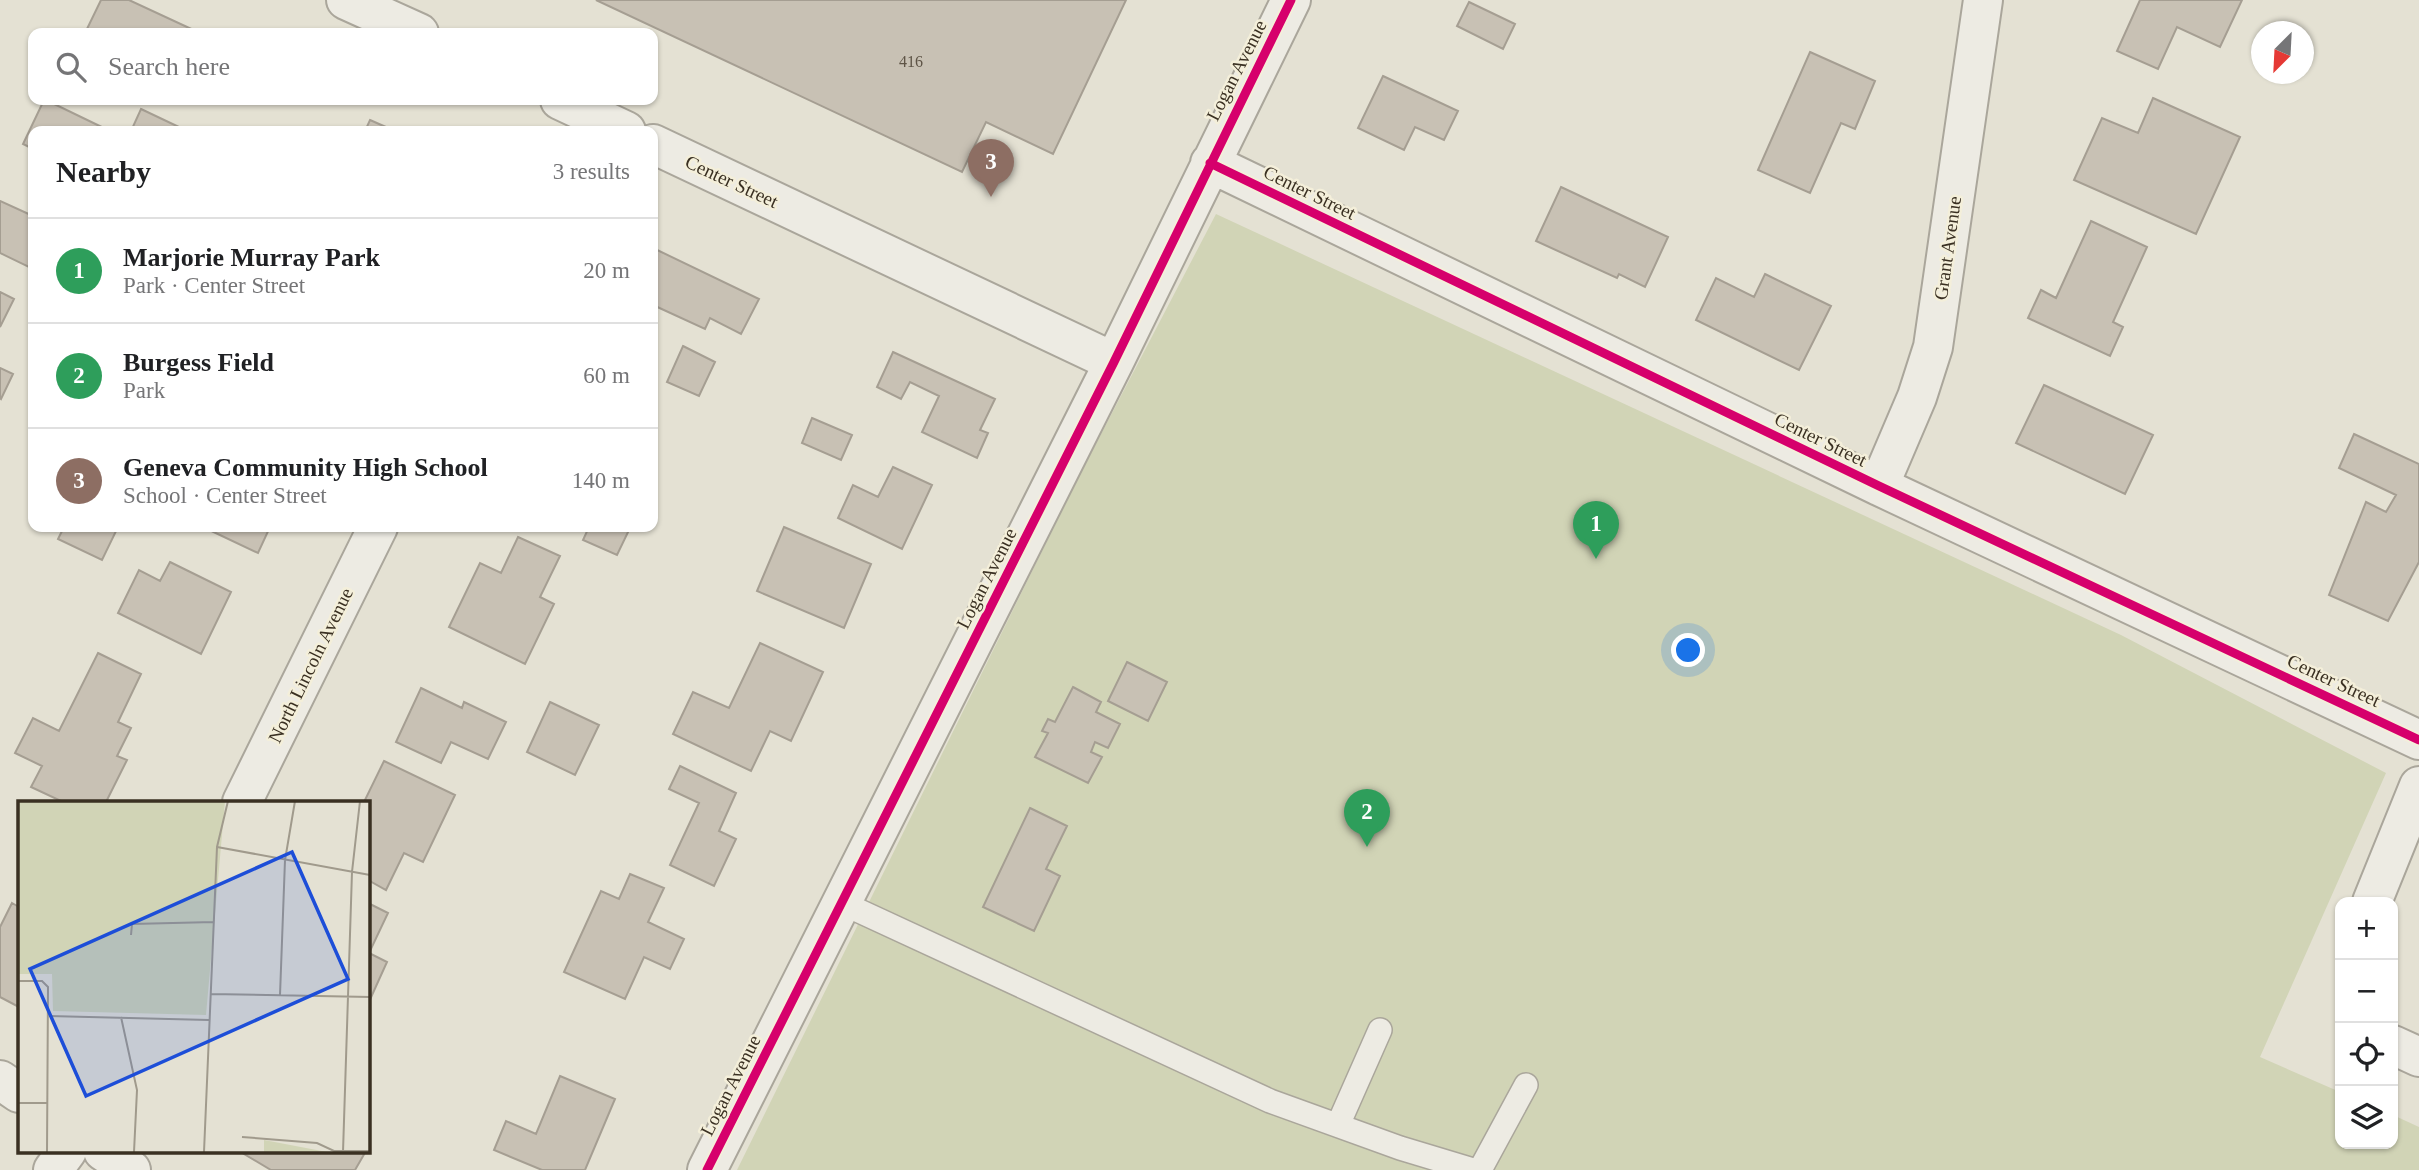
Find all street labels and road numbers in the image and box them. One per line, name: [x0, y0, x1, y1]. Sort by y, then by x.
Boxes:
street label: Logan Avenue: [1202, 16, 1271, 124]
street label: Center Street: [682, 151, 782, 212]
street label: Center Street: [1260, 161, 1360, 224]
street label: Grant Avenue: [1930, 195, 1965, 301]
street label: Center Street: [1771, 408, 1871, 471]
street label: Logan Avenue: [952, 524, 1021, 632]
street label: North Lincoln Avenue: [264, 584, 357, 746]
street label: Center Street: [2284, 650, 2384, 711]
street label: Logan Avenue: [696, 1031, 765, 1139]

